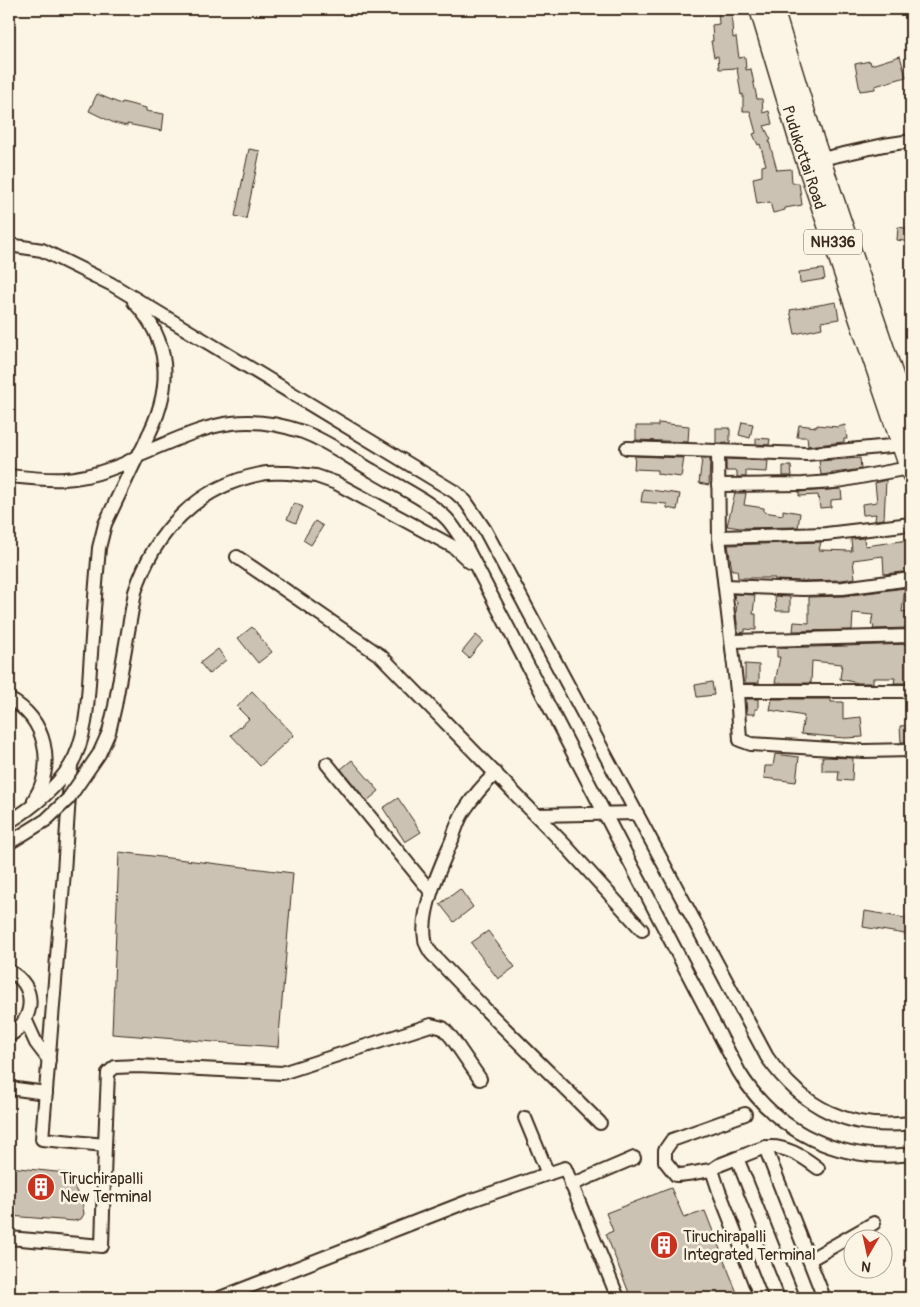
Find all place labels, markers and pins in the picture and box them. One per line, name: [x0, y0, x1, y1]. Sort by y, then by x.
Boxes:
place label: Tiruchirapalli New Terminal: [60, 1169, 152, 1207]
building icon: Tiruchirapalli New Terminal: [26, 1172, 56, 1202]
place label: Tiruchirapalli Integrated Terminal: [683, 1227, 816, 1265]
building icon: Tiruchirapalli Integrated Terminal: [649, 1230, 679, 1260]

